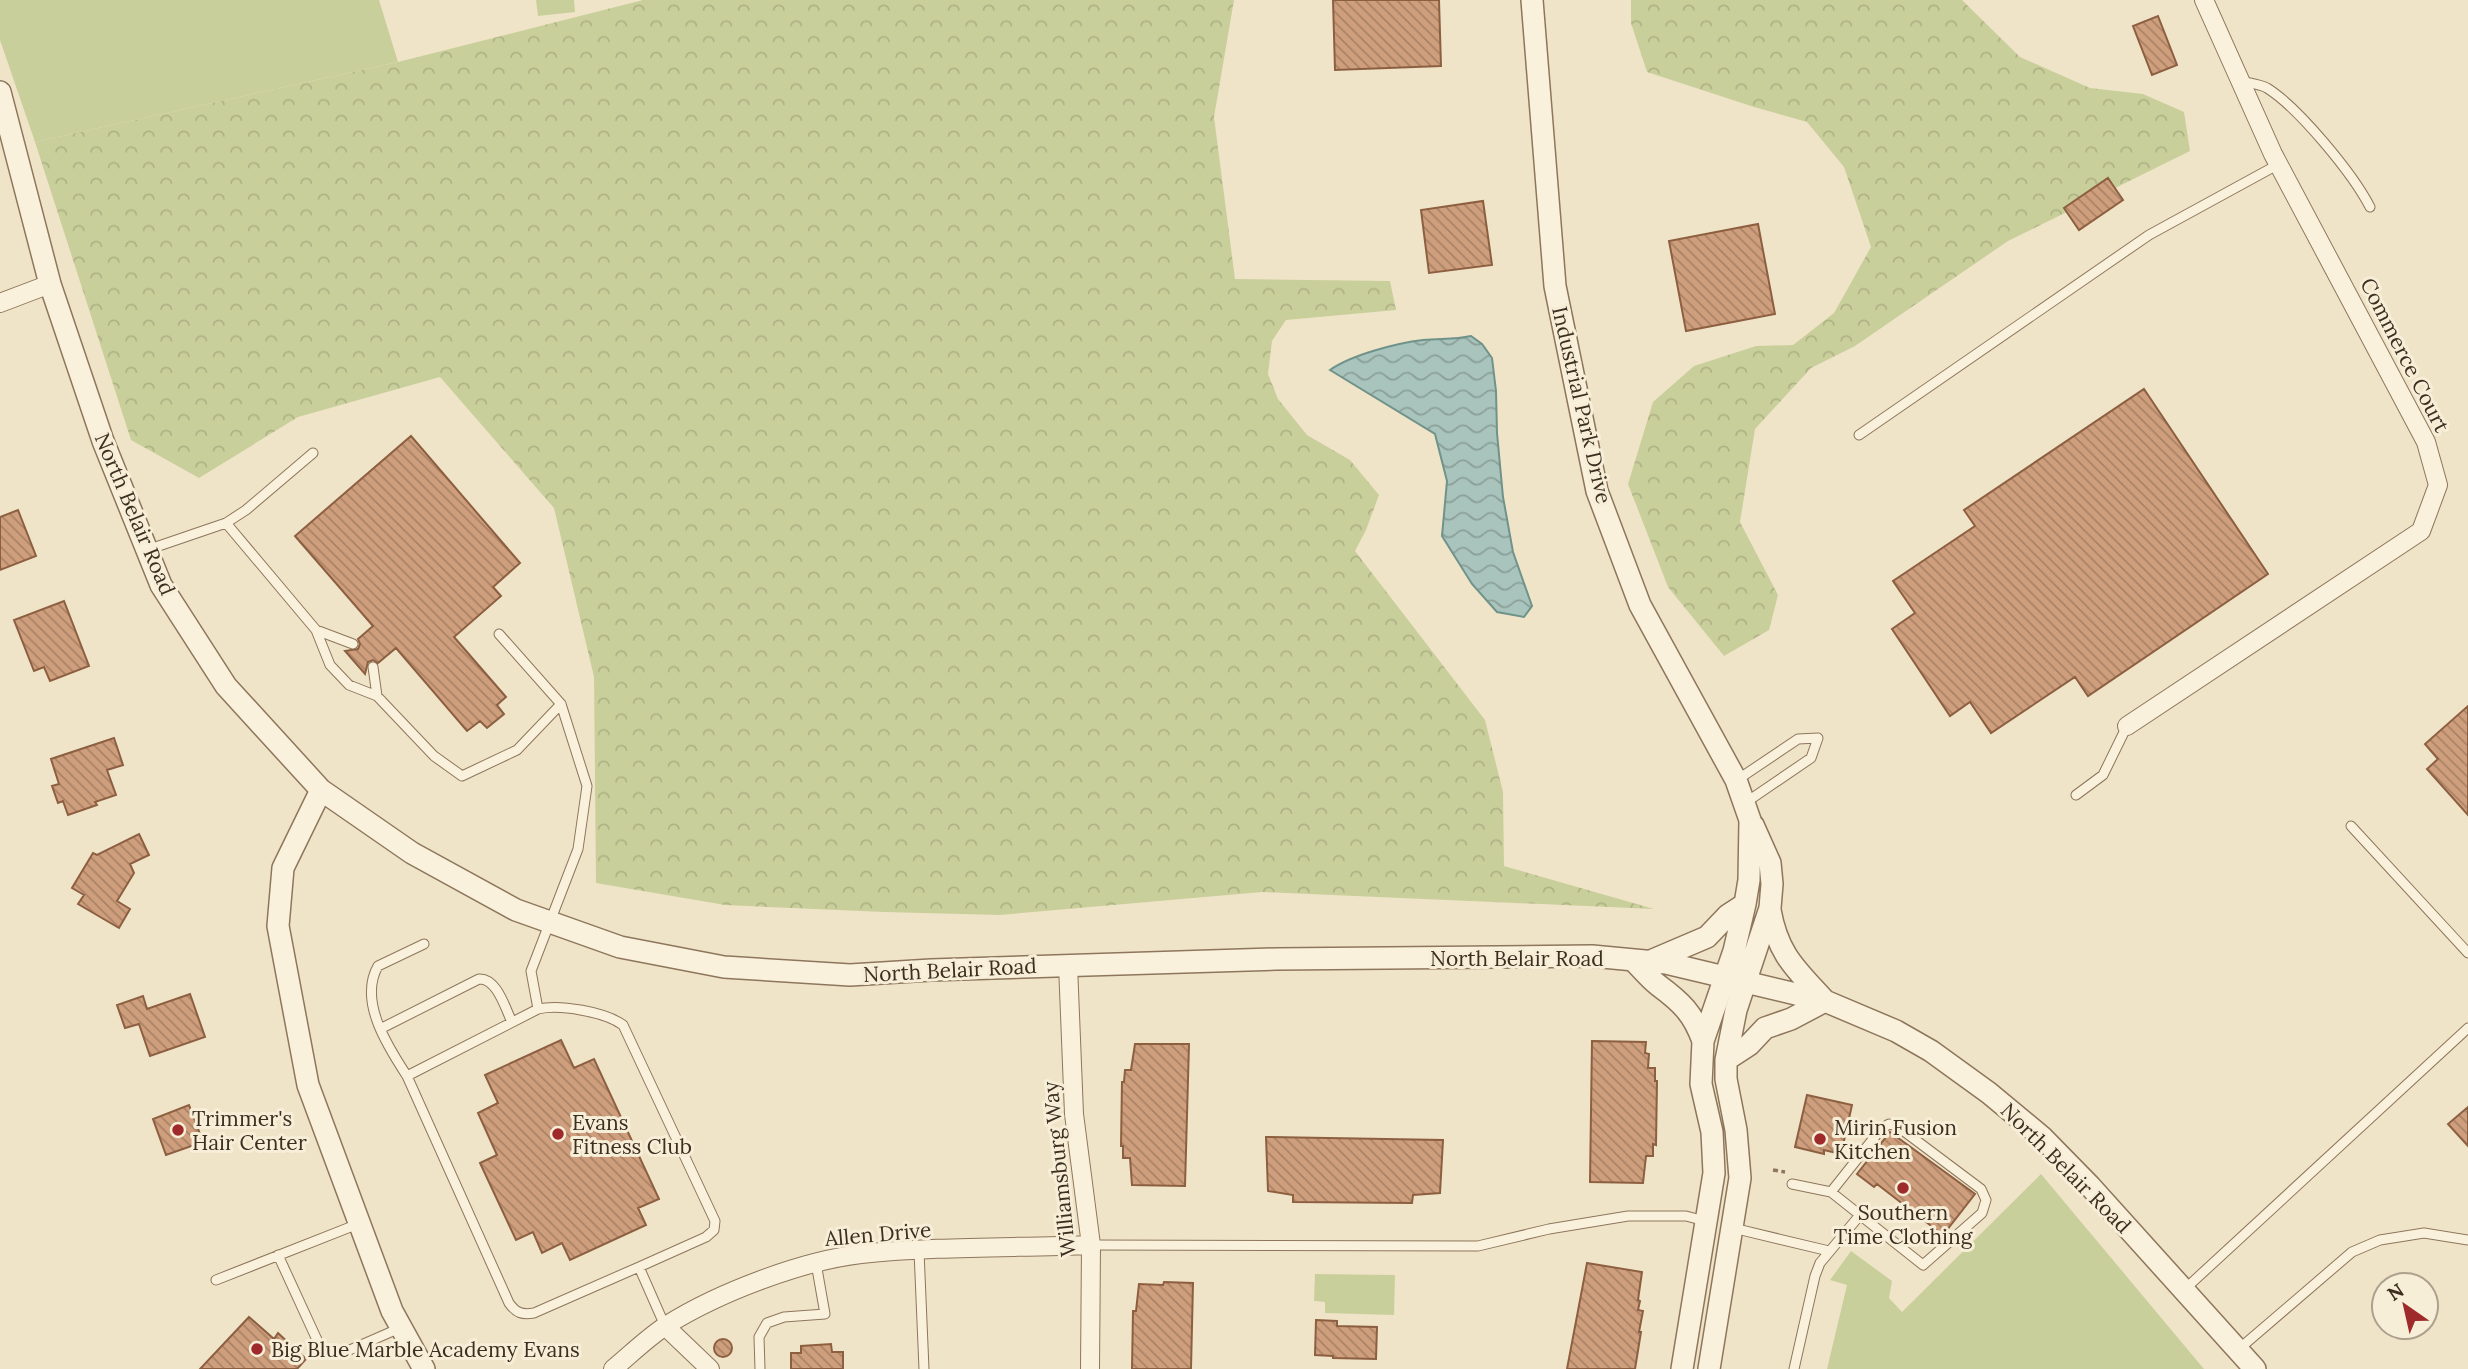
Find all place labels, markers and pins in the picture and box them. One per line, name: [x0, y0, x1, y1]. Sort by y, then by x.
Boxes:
place label: Trimmer's Hair Center: [192, 1105, 307, 1156]
place label: Evans Fitness Club: [572, 1109, 692, 1160]
place label: Mirin Fusion Kitchen: [1834, 1114, 1957, 1165]
marker: Trimmer's Hair Center: [170, 1122, 186, 1138]
marker: Evans Fitness Club: [550, 1126, 566, 1142]
marker: Mirin Fusion Kitchen: [1812, 1131, 1828, 1147]
marker: Southern Time Clothing: [1895, 1180, 1911, 1196]
place label: Southern Time Clothing: [1834, 1199, 1973, 1250]
place label: Big Blue Marble Academy Evans: [271, 1336, 580, 1363]
marker: Big Blue Marble Academy Evans: [249, 1341, 265, 1357]

